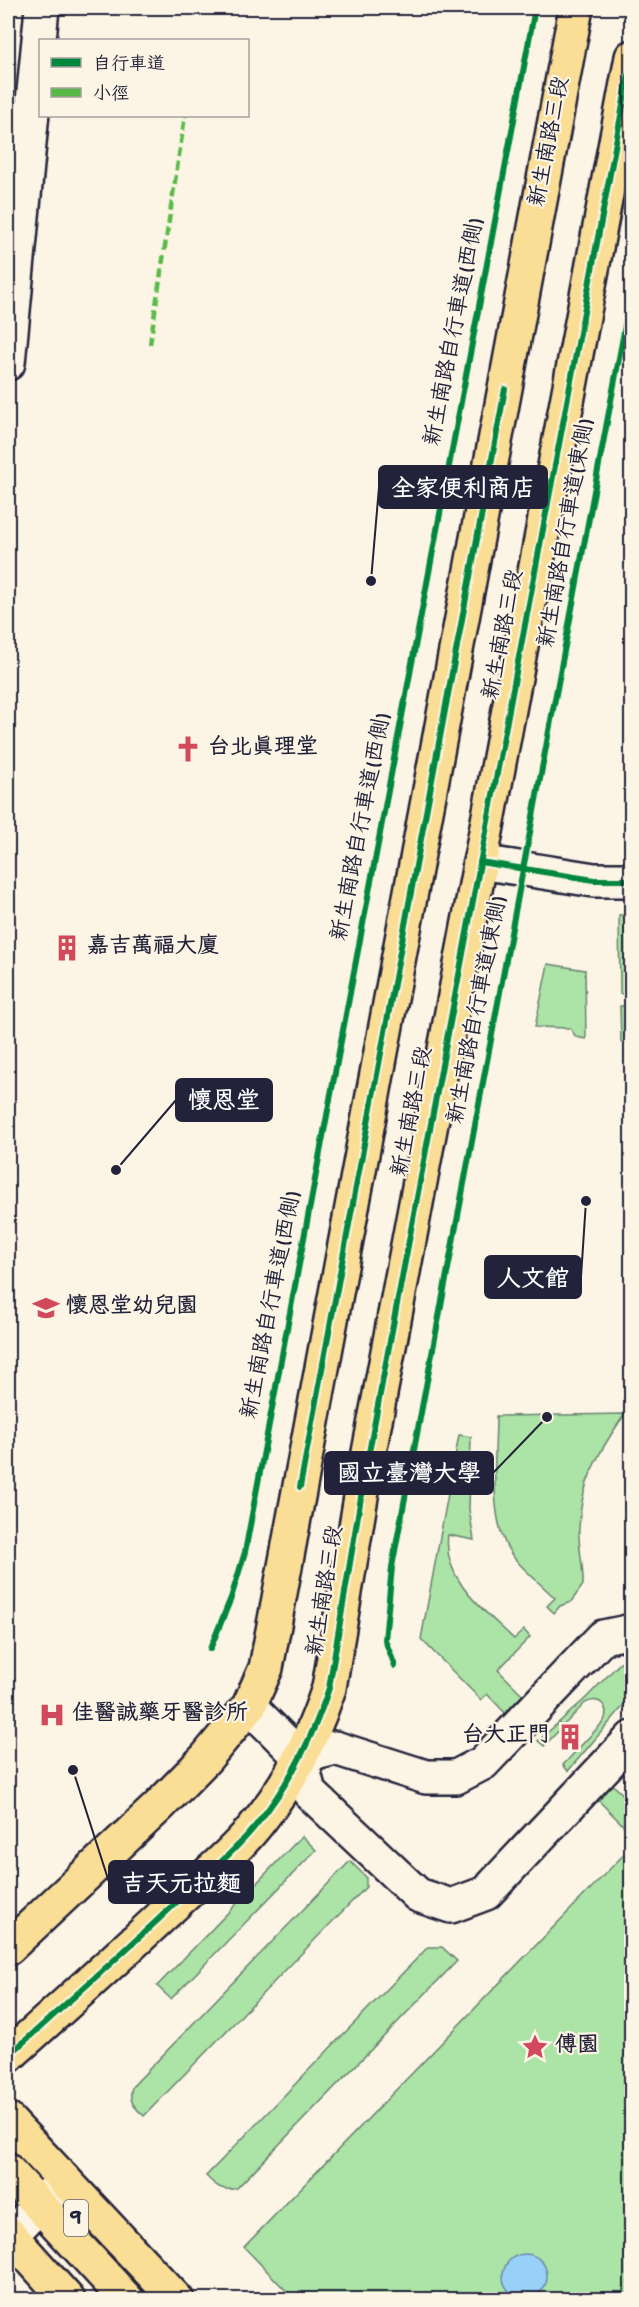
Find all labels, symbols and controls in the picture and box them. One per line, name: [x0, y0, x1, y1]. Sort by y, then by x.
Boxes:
legend: [39, 39, 249, 117]
text: 自行車道: [93, 54, 165, 76]
street label: 新生南路三段: [524, 74, 576, 209]
text: 小徑: [93, 84, 129, 106]
street label: 新生南路自行車道(西側): [419, 215, 491, 449]
street label: 新生南路自行車道(東側): [533, 416, 601, 650]
callout: 全家便利商店: [379, 466, 547, 508]
text: 全家便利商店: [391, 476, 535, 506]
street label: 新生南路三段: [478, 567, 530, 702]
street label: 新生南路自行車道(西側): [326, 710, 398, 944]
church icon: 台北真理堂: [173, 734, 203, 764]
place label: 台北真理堂: [208, 734, 318, 762]
street label: 新生南路自行車道(東側): [442, 893, 514, 1127]
building icon: 嘉吉萬福大廈: [52, 933, 82, 963]
place label: 嘉吉萬福大廈: [87, 933, 219, 961]
street label: 新生南路三段: [387, 1044, 439, 1179]
callout: 懷恩堂: [176, 1079, 272, 1121]
text: 懷恩堂: [188, 1088, 260, 1118]
street label: 新生南路自行車道(西側): [236, 1188, 308, 1422]
callout: 人文館: [485, 1256, 581, 1298]
text: 人文館: [497, 1266, 569, 1296]
school or university icon: 懷恩堂幼兒園: [31, 1293, 61, 1323]
place label: 懷恩堂幼兒園: [66, 1293, 198, 1321]
callout: 國立臺灣大學: [325, 1452, 493, 1494]
text: 國立臺灣大學: [337, 1461, 481, 1491]
street label: 新生南路三段: [302, 1523, 350, 1658]
hospital icon: 佳醫誠藥牙醫診所: [37, 1700, 67, 1730]
place label: 佳醫誠藥牙醫診所: [72, 1700, 248, 1728]
place label: 台大正門: [462, 1722, 550, 1750]
building icon: 台大正門: [555, 1722, 585, 1752]
callout: 吉天元拉麵: [109, 1861, 253, 1903]
text: 吉天元拉麵: [121, 1871, 241, 1901]
place icon: 傅園: [520, 2032, 550, 2062]
place label: 傅園: [555, 2032, 599, 2060]
road number: 9: [64, 2200, 88, 2236]

